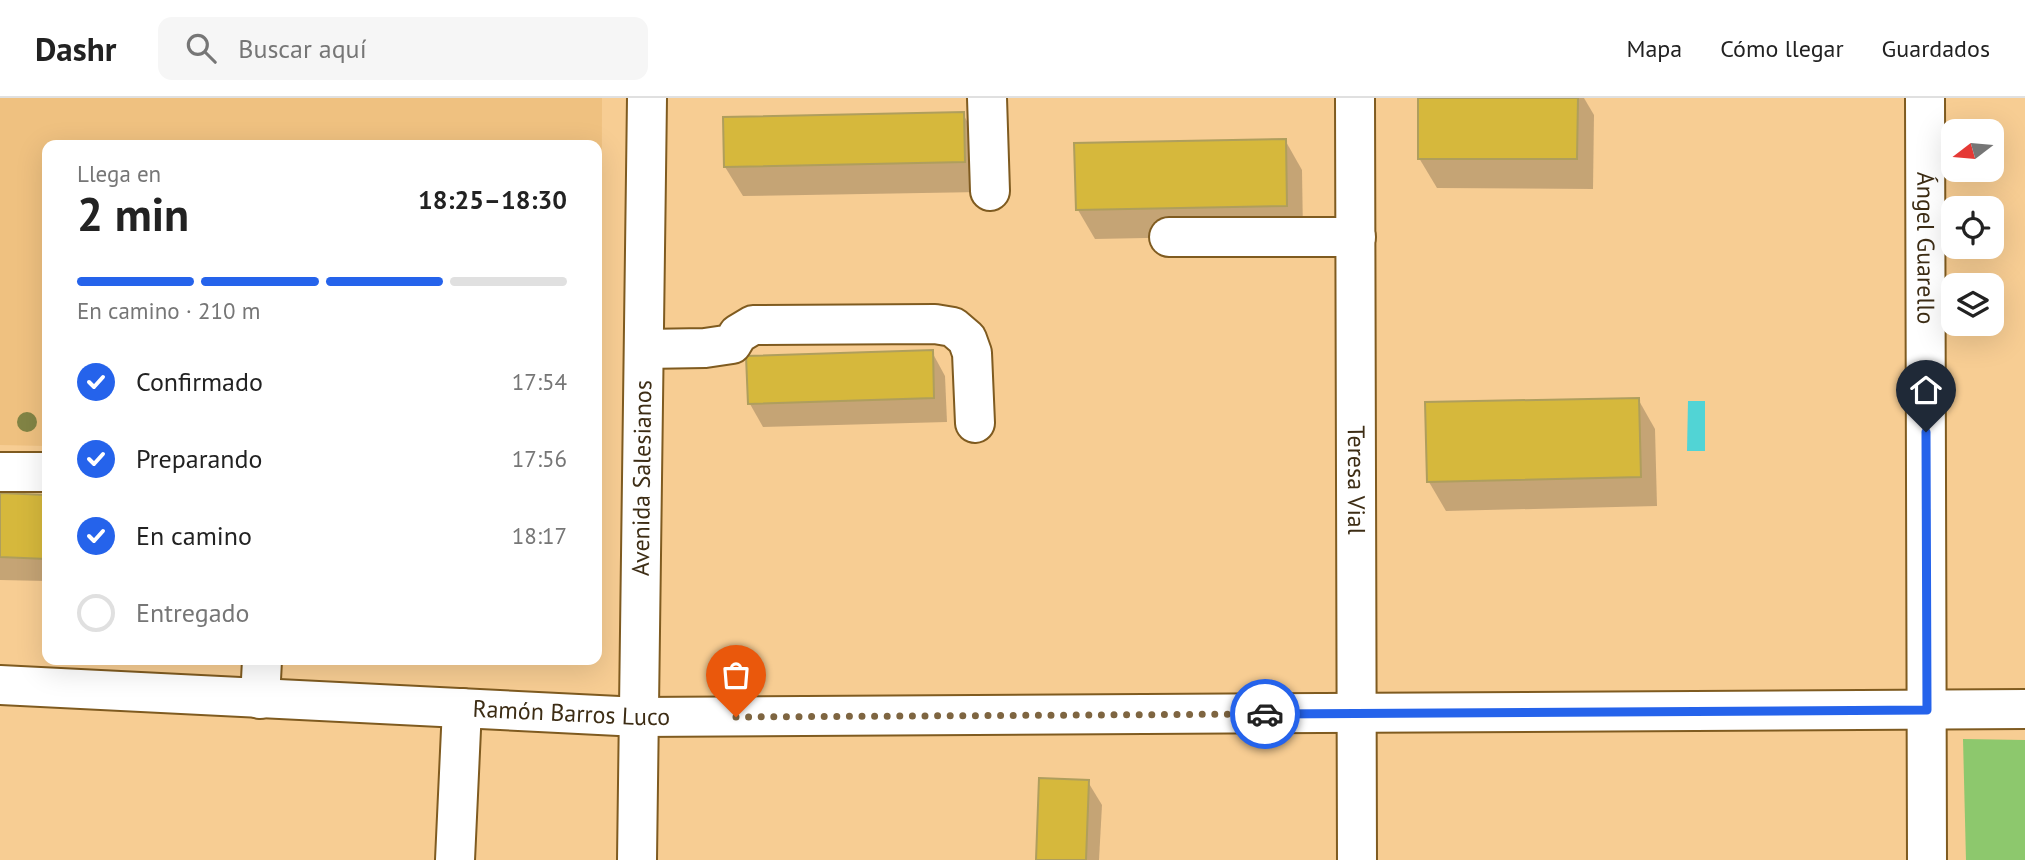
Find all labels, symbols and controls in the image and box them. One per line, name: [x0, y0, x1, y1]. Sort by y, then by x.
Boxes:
search box: [158, 17, 648, 80]
text: Dashr: [35, 27, 116, 70]
icon: search: [182, 29, 220, 67]
text: Buscar aquí: [238, 32, 367, 65]
text: Mapa: [1626, 33, 1682, 64]
text: Cómo llegar: [1720, 33, 1844, 64]
text: Guardados: [1882, 33, 1990, 64]
north arrow: [1941, 119, 2004, 182]
map controls: [1941, 119, 2004, 336]
text: Llega en: [77, 159, 161, 188]
street label: Ángel Guarello: [1910, 172, 1942, 324]
text: 18:25–18:30: [418, 183, 567, 216]
text: 2 min: [77, 184, 189, 244]
button: locate: [1941, 196, 2004, 259]
button: layers: [1941, 273, 2004, 336]
text: En camino · 210 m: [77, 296, 260, 325]
pin: [1896, 360, 1956, 432]
icon: check: [77, 363, 115, 401]
text: Confirmado: [136, 365, 263, 398]
text: 17:54: [512, 367, 567, 396]
icon: home: [1907, 371, 1945, 409]
street label: Avenida Salesianos: [625, 380, 658, 576]
street label: Teresa Vial: [1341, 425, 1372, 535]
icon: check: [77, 440, 115, 478]
text: Preparando: [136, 442, 263, 475]
text: 17:56: [512, 444, 567, 473]
icon: check: [77, 517, 115, 555]
text: En camino: [136, 519, 252, 552]
text: 18:17: [512, 521, 567, 550]
text: Entregado: [136, 596, 250, 629]
pin: [706, 645, 766, 717]
icon: bag: [717, 656, 755, 694]
courier: [1230, 679, 1300, 749]
street label: Ramón Barros Luco: [472, 693, 670, 732]
icon: car: [1246, 695, 1284, 733]

